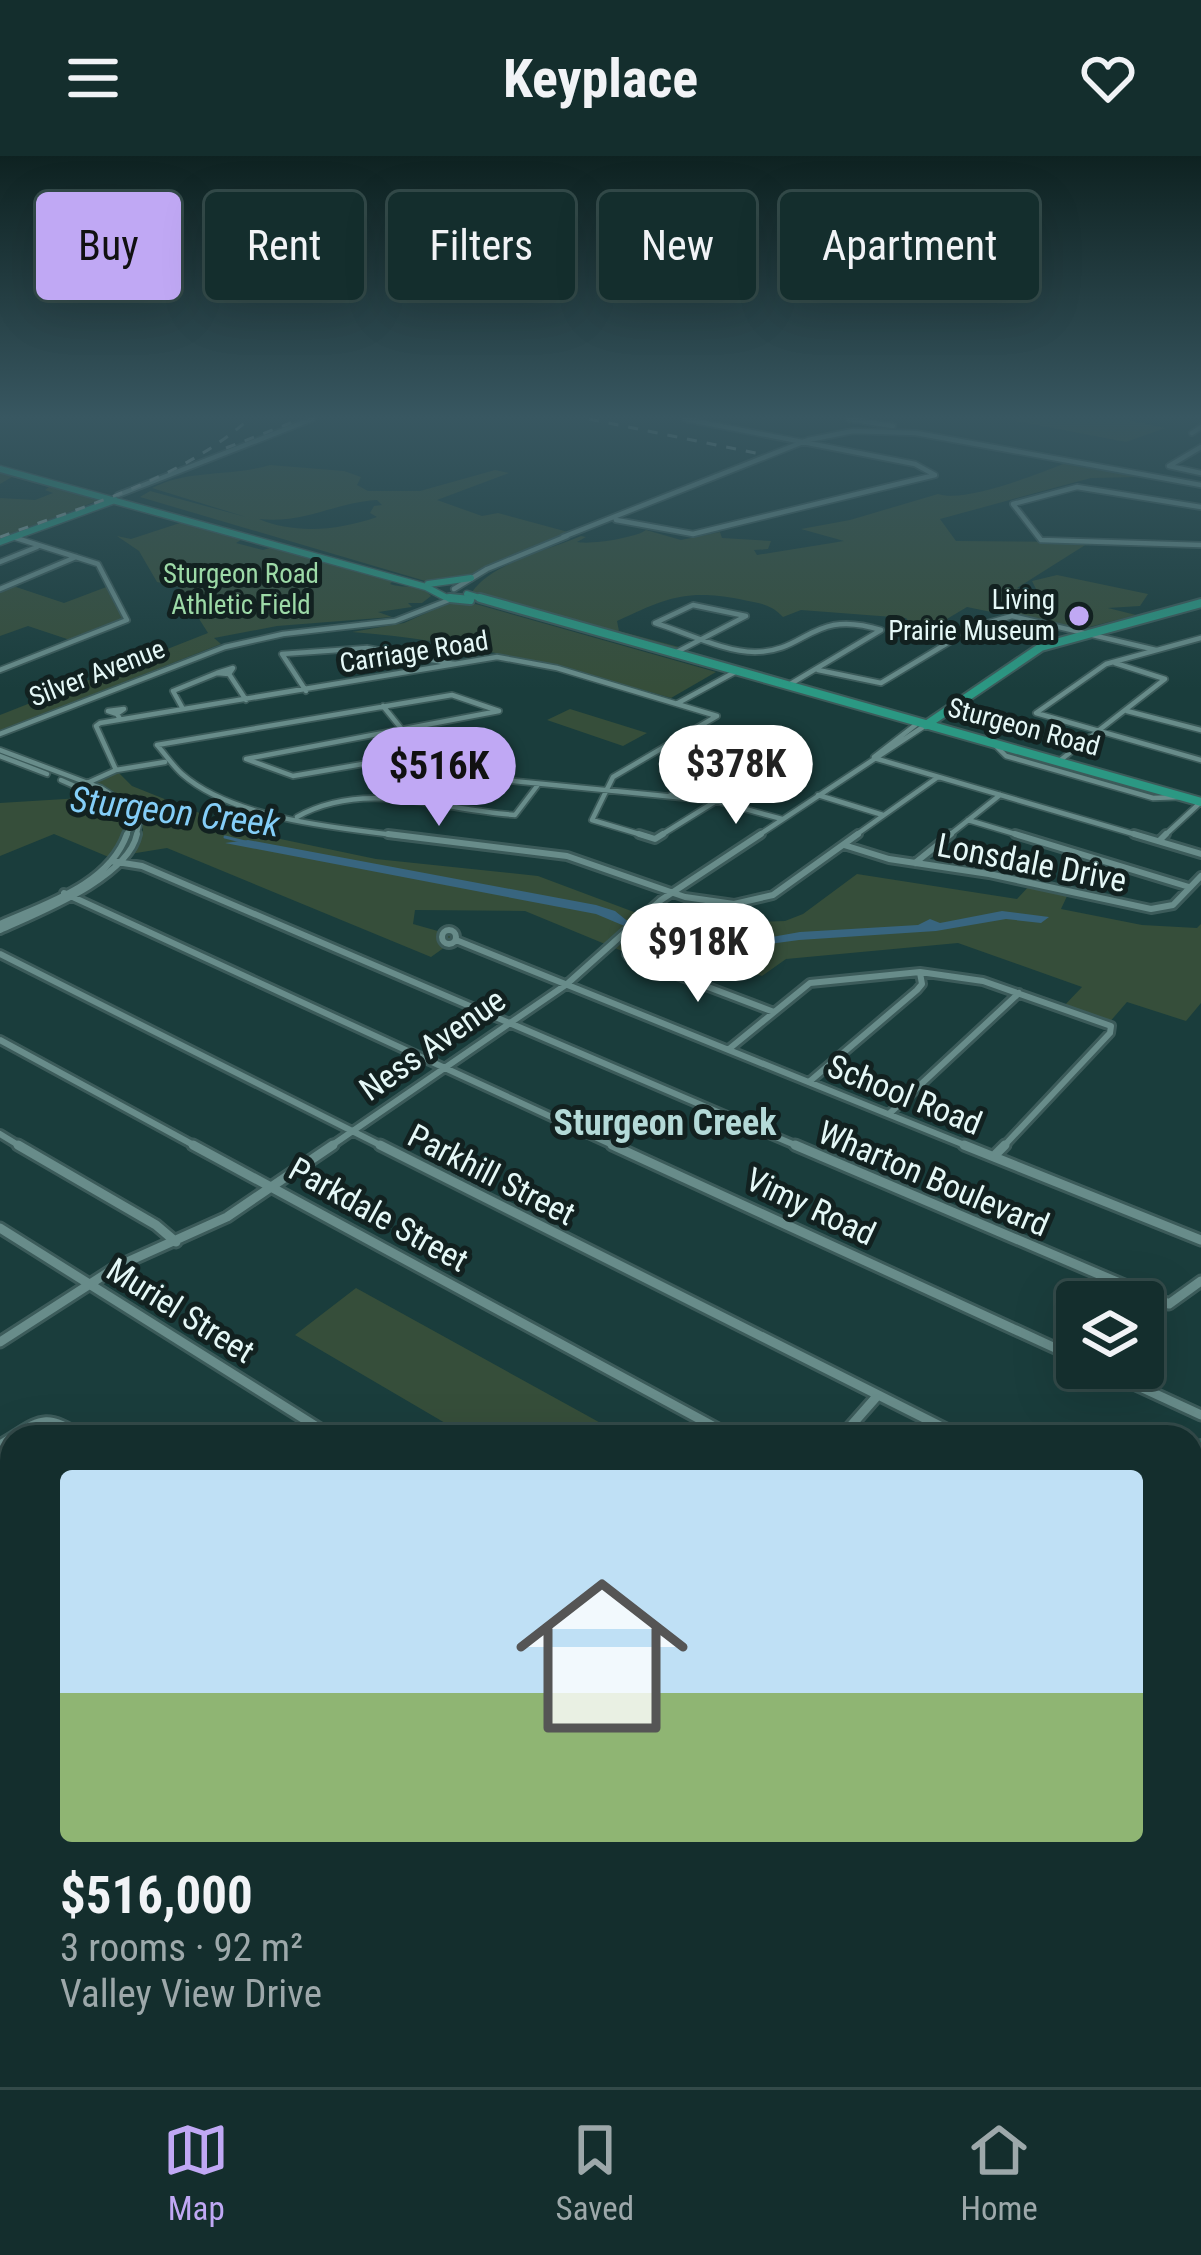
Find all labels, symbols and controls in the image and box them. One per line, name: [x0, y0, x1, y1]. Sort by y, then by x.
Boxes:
icon: menu: [60, 45, 126, 111]
icon: heart: [1075, 45, 1141, 111]
text: Keyplace: [503, 47, 698, 110]
chip: Buy: [36, 192, 181, 300]
chip: Rent: [205, 192, 364, 300]
chip: Filters: [388, 192, 575, 300]
chip: New: [599, 192, 756, 300]
chip: Apartment: [780, 192, 1039, 300]
park label: Sturgeon Road Athletic Field: [163, 558, 319, 621]
place label: Living Prairie Museum: [888, 584, 1055, 647]
marker: Living Prairie Museum: [1066, 603, 1092, 629]
street label: Carriage Road: [337, 624, 491, 680]
street label: Silver Avenue: [25, 633, 169, 713]
street label: Sturgeon Road: [945, 691, 1103, 763]
pin: $378K: [652, 725, 820, 827]
pin: $516K: [355, 727, 523, 829]
text: $378K: [686, 741, 786, 787]
text: $516K: [389, 743, 489, 789]
water label: Sturgeon Creek: [68, 778, 283, 846]
street label: Lonsdale Drive: [934, 825, 1130, 900]
pin: $918K: [614, 903, 782, 1005]
text: $918K: [648, 919, 748, 965]
street label: Ness Avenue: [352, 980, 513, 1109]
street label: School Road: [822, 1046, 988, 1143]
district label: Sturgeon Creek: [554, 1102, 777, 1144]
street label: Wharton Boulevard: [813, 1112, 1055, 1245]
street label: Parkhill Street: [402, 1116, 582, 1233]
street label: Parkdale Street: [282, 1149, 475, 1280]
street label: Vimy Road: [740, 1160, 882, 1253]
street label: Muriel Street: [100, 1250, 262, 1371]
map controls: [1056, 1281, 1164, 1389]
button: layers: [1056, 1281, 1164, 1389]
icon: home: [494, 1548, 710, 1764]
text: $516,000: [60, 1866, 253, 1925]
text: 3 rooms · 92 m²: [60, 1925, 303, 1971]
text: Valley View Drive: [60, 1971, 322, 2017]
tab: Map: [163, 2117, 229, 2228]
tab: Saved: [556, 2117, 634, 2228]
tab: Home: [960, 2117, 1038, 2228]

